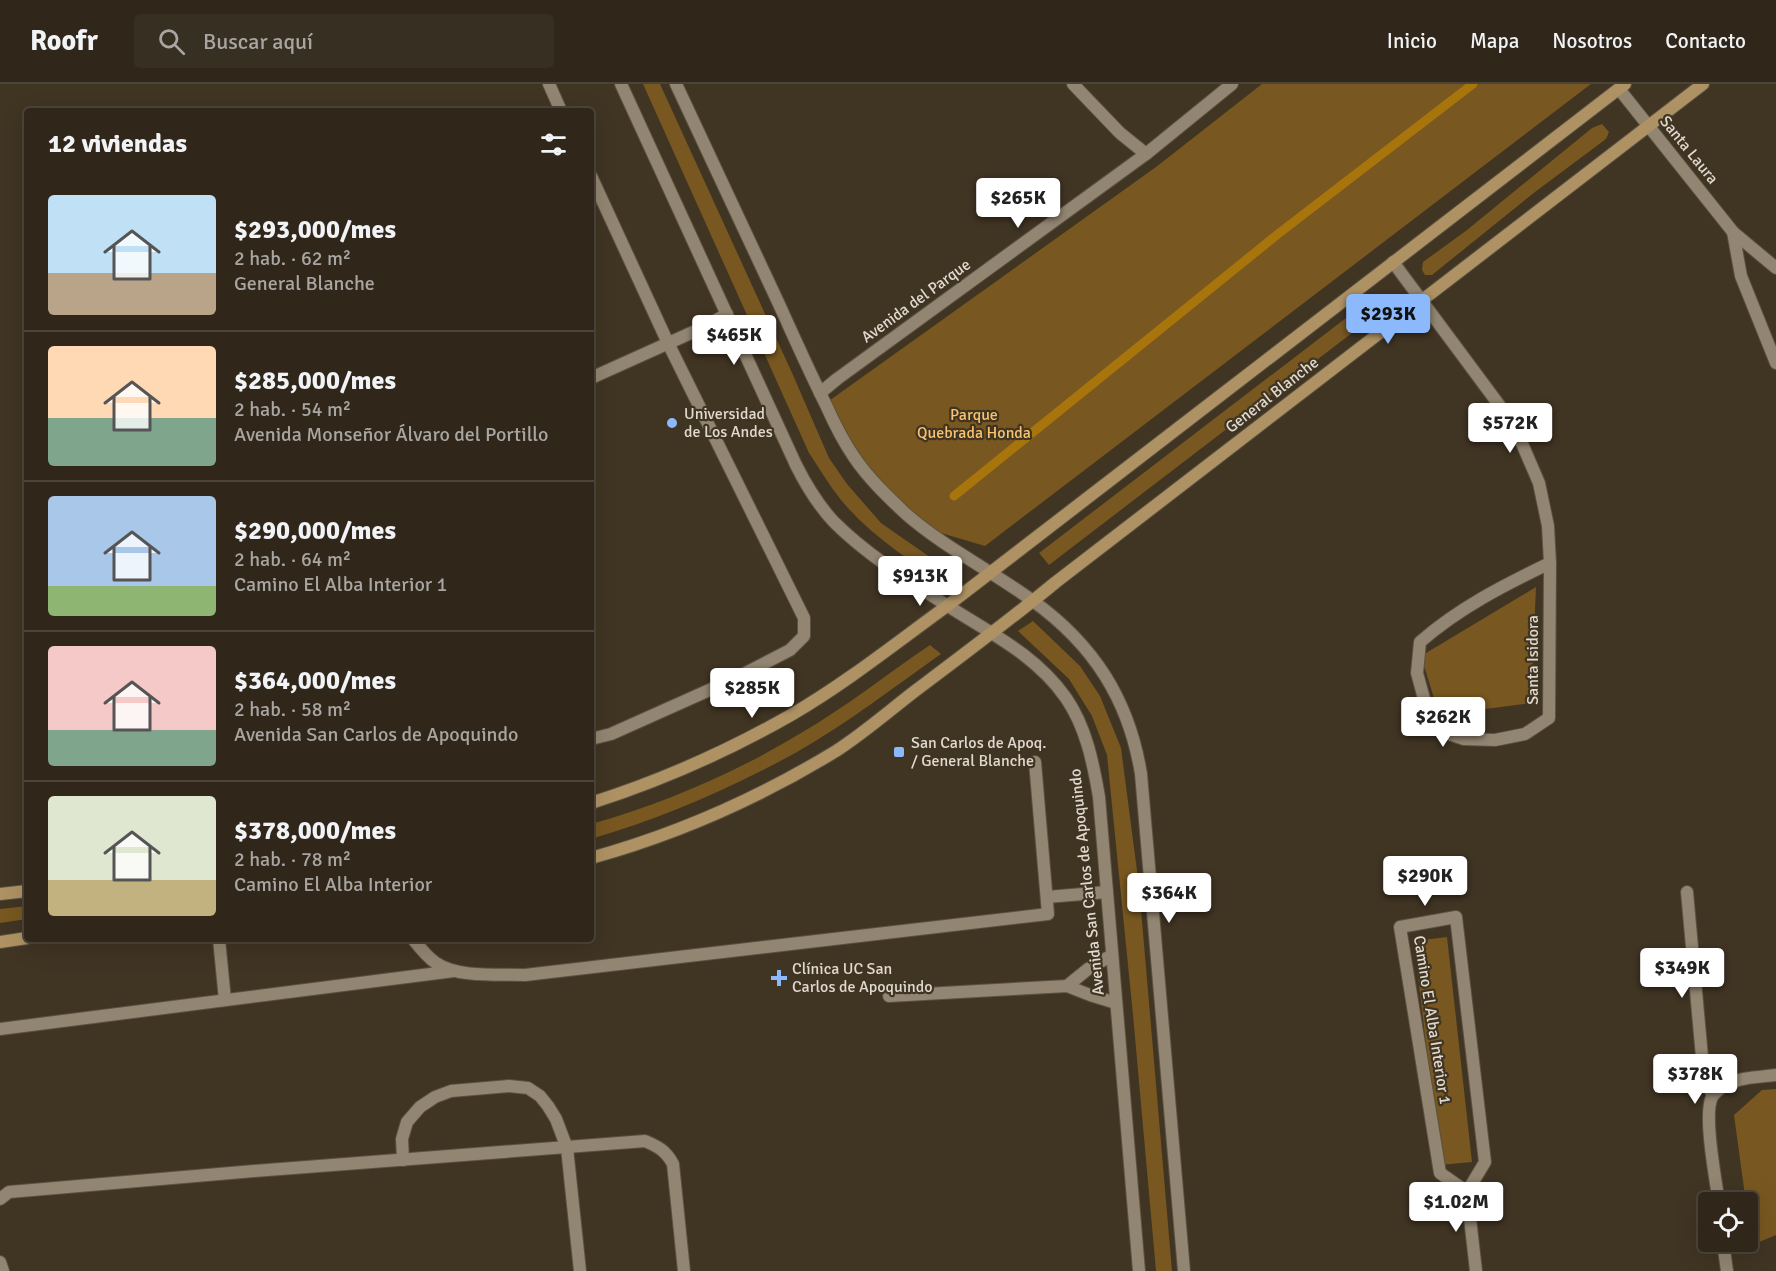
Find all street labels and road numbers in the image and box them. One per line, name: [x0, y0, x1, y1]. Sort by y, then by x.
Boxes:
street label: Santa Laura: [1655, 112, 1723, 188]
street label: Avenida del Parque: [857, 255, 975, 347]
street label: General Blanche: [1221, 352, 1323, 438]
street label: Santa Isidora: [1523, 615, 1543, 705]
street label: Avenida San Carlos de Apoquindo: [1065, 768, 1109, 996]
street label: Camino El Alba Interior 1: [1409, 934, 1455, 1106]

